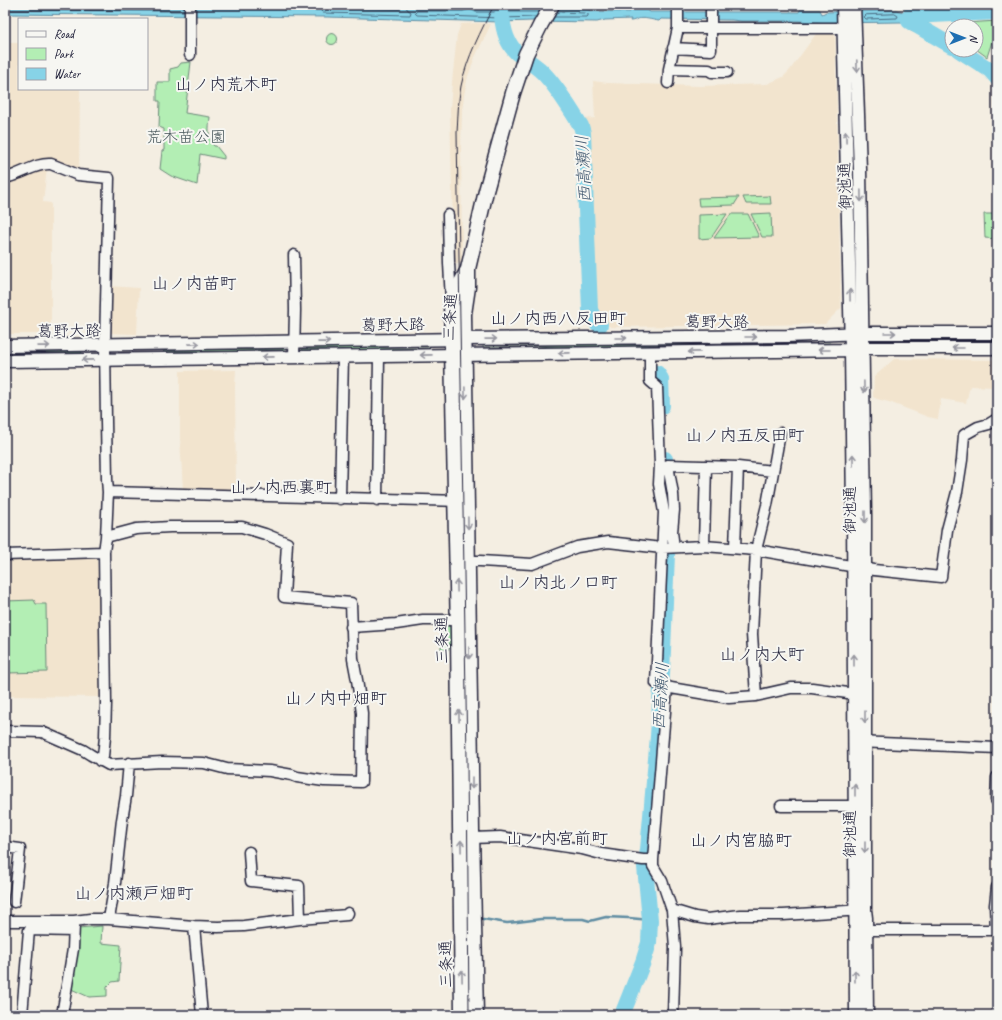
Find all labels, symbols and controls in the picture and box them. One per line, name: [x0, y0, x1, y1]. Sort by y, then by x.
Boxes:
legend: [18, 18, 148, 90]
north arrow: [944, 18, 984, 58]
text: Road: [54, 26, 76, 42]
text: N: [967, 35, 981, 44]
text: Park: [54, 46, 75, 62]
one-way arrow: [853, 59, 860, 72]
text: Water: [54, 66, 82, 82]
district label: 山ノ内荒木町: [175, 74, 277, 95]
park label: 荒木苗公園: [146, 127, 226, 147]
one-way arrow: [843, 131, 850, 144]
water label: 西高瀬川: [571, 134, 596, 203]
street label: 御池通: [835, 162, 855, 210]
one-way arrow: [857, 189, 865, 202]
district label: 山ノ内苗町: [152, 273, 237, 294]
one-way arrow: [846, 289, 854, 302]
street label: 三条通: [439, 293, 461, 342]
district label: 山ノ内西八反田町: [490, 308, 626, 329]
street label: 葛野大路: [685, 312, 749, 332]
street label: 葛野大路: [361, 314, 425, 336]
street label: 葛野大路: [37, 320, 101, 342]
one-way arrow: [883, 329, 896, 337]
one-way arrow: [744, 333, 757, 341]
one-way arrow: [614, 334, 627, 342]
one-way arrow: [484, 335, 497, 343]
one-way arrow: [317, 338, 330, 346]
one-way arrow: [187, 340, 200, 348]
one-way arrow: [37, 342, 50, 350]
one-way arrow: [952, 344, 965, 352]
one-way arrow: [818, 346, 831, 354]
one-way arrow: [688, 348, 701, 355]
one-way arrow: [558, 349, 571, 357]
one-way arrow: [420, 351, 433, 359]
one-way arrow: [262, 353, 275, 361]
one-way arrow: [82, 356, 95, 364]
one-way arrow: [860, 380, 868, 393]
one-way arrow: [461, 386, 469, 399]
district label: 山ノ内五反田町: [686, 425, 805, 446]
one-way arrow: [849, 454, 857, 467]
district label: 山ノ内西裏町: [230, 477, 332, 498]
street label: 御池通: [840, 486, 860, 534]
one-way arrow: [861, 510, 869, 523]
one-way arrow: [464, 516, 471, 529]
district label: 山ノ内北ノ口町: [499, 572, 618, 593]
one-way arrow: [453, 580, 461, 593]
street label: 三条通: [432, 616, 452, 664]
district label: 山ノ内大町: [720, 644, 805, 665]
one-way arrow: [466, 646, 473, 659]
one-way arrow: [850, 654, 858, 667]
water label: 西高瀬川: [648, 662, 673, 731]
district label: 山ノ内中畑町: [285, 688, 387, 709]
one-way arrow: [455, 710, 463, 723]
one-way arrow: [861, 710, 869, 723]
one-way arrow: [468, 776, 476, 789]
one-way arrow: [851, 784, 859, 797]
street label: 御池通: [840, 810, 860, 858]
district label: 山ノ内宮前町: [506, 828, 608, 849]
district label: 山ノ内宮脇町: [690, 830, 792, 851]
one-way arrow: [457, 840, 465, 853]
one-way arrow: [861, 840, 869, 853]
district label: 山ノ内瀬戸畑町: [75, 883, 194, 904]
street label: 三条通: [436, 940, 456, 988]
one-way arrow: [458, 970, 466, 983]
one-way arrow: [851, 970, 859, 983]

